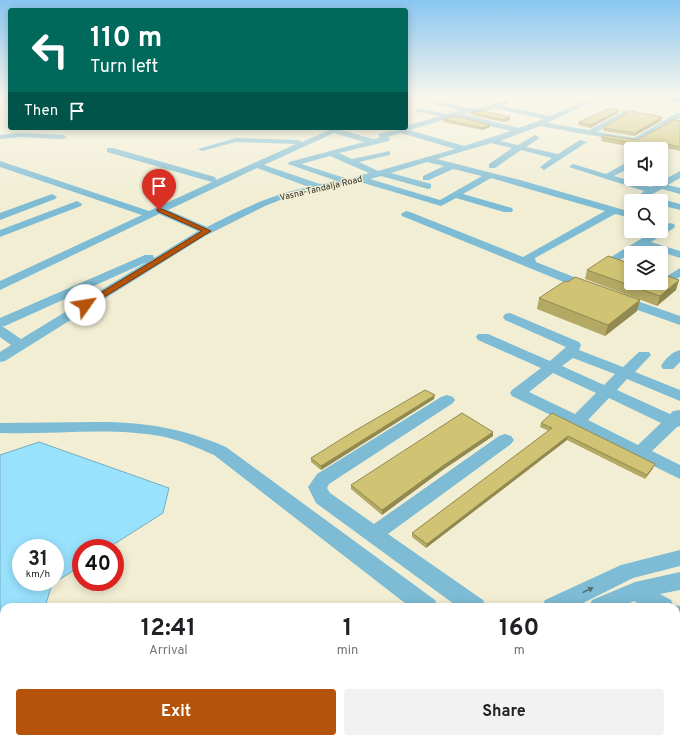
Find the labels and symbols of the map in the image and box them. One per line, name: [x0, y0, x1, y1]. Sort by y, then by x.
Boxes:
pin: [142, 169, 176, 210]
street label: Vasna-Tandalja Road: [279, 174, 363, 203]
position arrow: [64, 284, 106, 326]
speed limit sign: 40: [72, 539, 124, 591]
one-way arrow: [582, 587, 594, 593]

